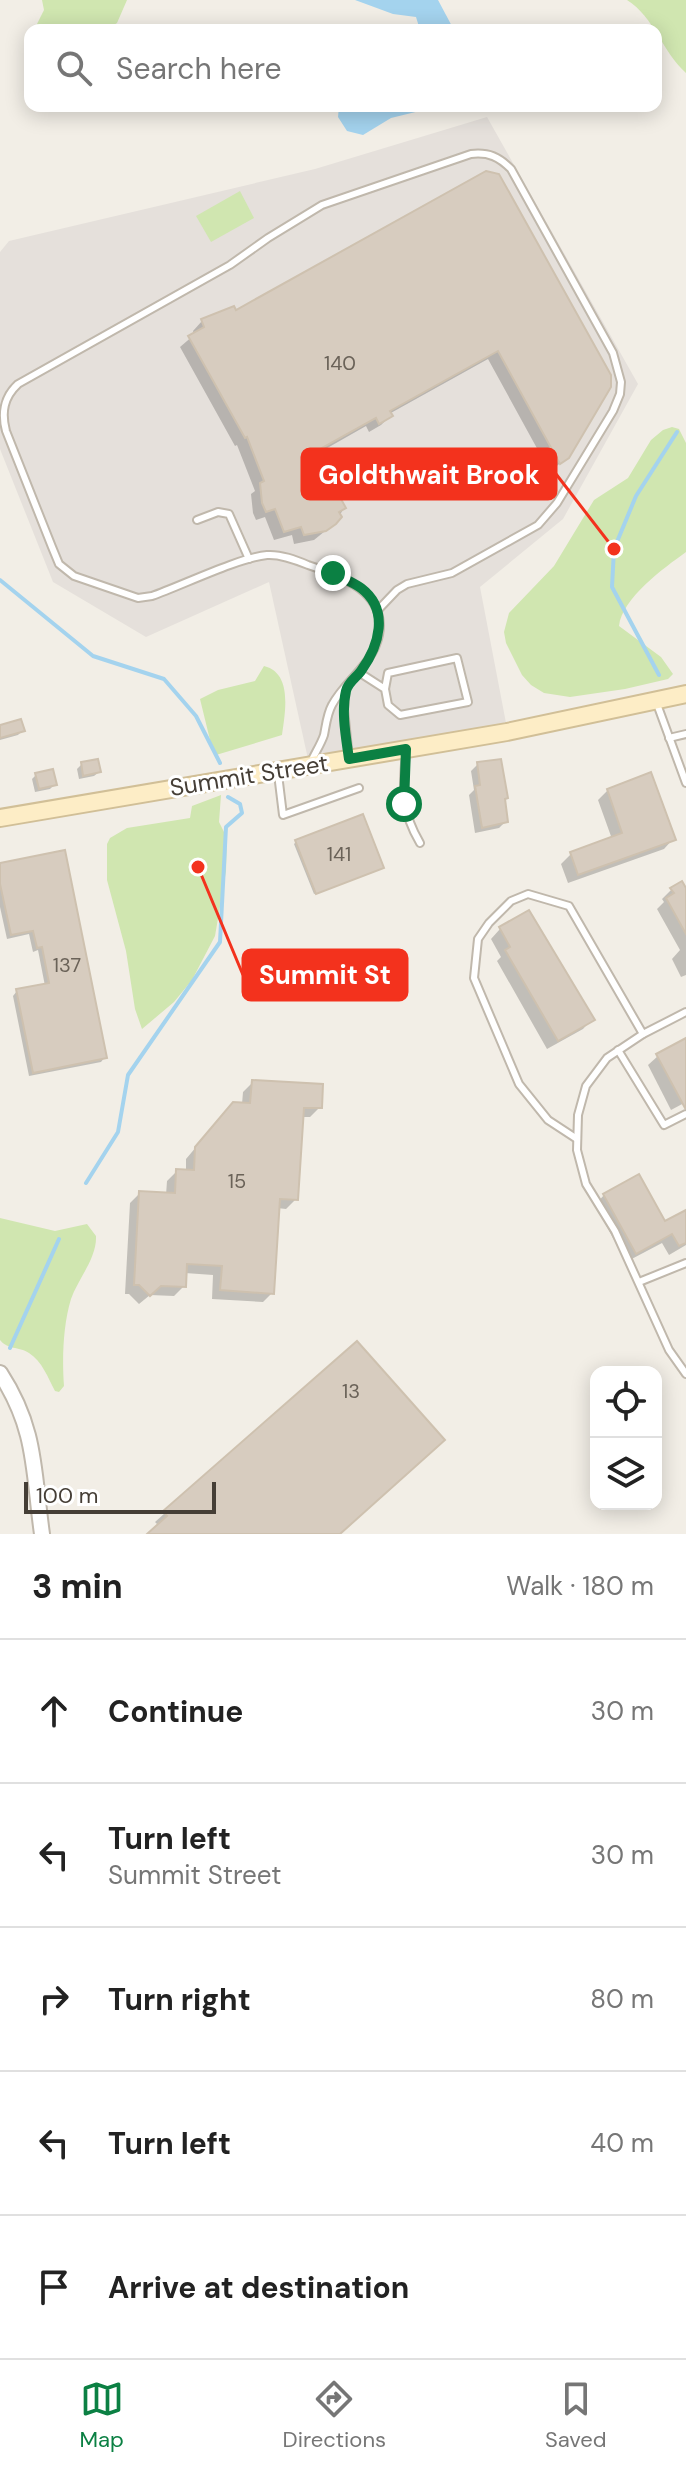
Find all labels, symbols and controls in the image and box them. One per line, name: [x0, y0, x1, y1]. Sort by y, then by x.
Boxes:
search box: [24, 24, 662, 112]
icon: search: [52, 46, 96, 90]
text: Search here: [116, 49, 282, 88]
house number: 140: [324, 350, 356, 376]
callout: Goldthwait Brook: [302, 449, 556, 499]
text: Goldthwait Brook: [318, 458, 540, 492]
route end: [315, 555, 351, 591]
street label: Summit Street: [168, 747, 330, 803]
route start: [386, 786, 422, 822]
house number: 141: [327, 841, 351, 867]
callout: Summit St: [243, 950, 407, 1000]
house number: 137: [53, 952, 81, 978]
text: Summit St: [259, 958, 391, 992]
house number: 15: [228, 1168, 246, 1194]
map controls: [590, 1366, 662, 1510]
button: locate: [590, 1366, 662, 1438]
house number: 13: [342, 1378, 360, 1404]
button: layers: [590, 1438, 662, 1510]
scale bar: [24, 1478, 216, 1514]
text: 100 m: [36, 1481, 98, 1510]
text: 3 min: [32, 1564, 123, 1609]
text: Walk · 180 m: [506, 1569, 654, 1603]
icon: ahead: [32, 1689, 76, 1733]
text: Continue: [108, 1692, 243, 1731]
text: 30 m: [591, 1694, 654, 1728]
text: Turn left: [108, 1819, 231, 1858]
icon: left: [32, 1833, 76, 1877]
text: 30 m: [591, 1838, 654, 1872]
text: Summit Street: [108, 1858, 281, 1892]
icon: right: [32, 1977, 76, 2021]
text: Turn right: [108, 1980, 251, 2019]
text: 80 m: [590, 1982, 654, 2016]
icon: left: [32, 2121, 76, 2165]
text: Turn left: [108, 2124, 231, 2163]
text: 40 m: [590, 2126, 654, 2160]
icon: arrive: [32, 2265, 76, 2309]
text: Arrive at destination: [108, 2268, 409, 2307]
tab: Map: [79, 2377, 124, 2454]
tab: Directions: [283, 2377, 386, 2454]
tab: Saved: [545, 2377, 607, 2454]

